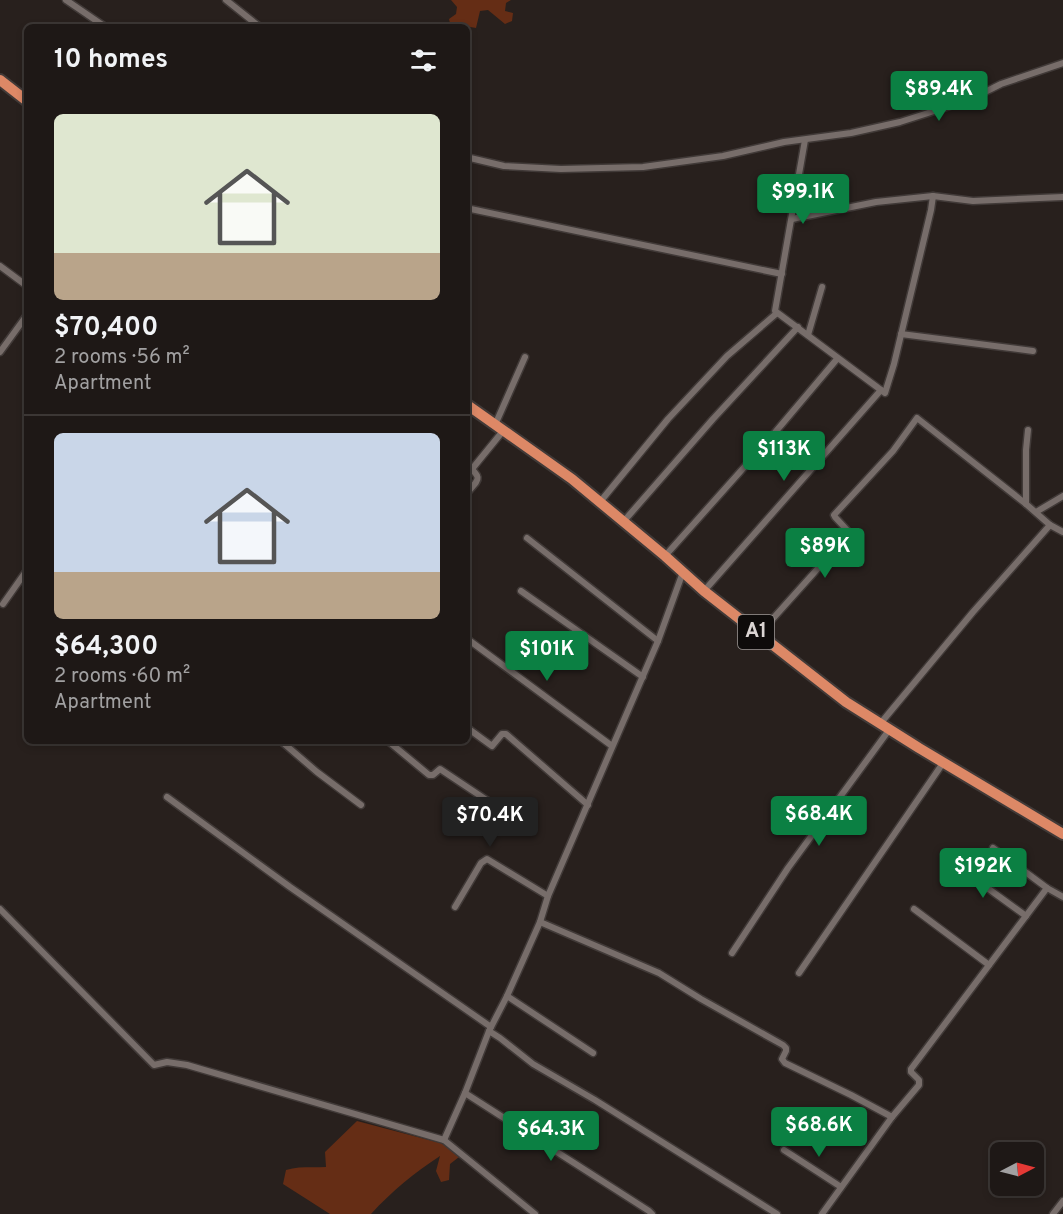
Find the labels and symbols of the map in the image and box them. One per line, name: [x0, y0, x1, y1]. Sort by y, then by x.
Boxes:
pin: $89.4K: [890, 71, 988, 122]
pin: $99.1K: [754, 174, 852, 225]
pin: $113K: [742, 431, 826, 482]
pin: $89K: [789, 528, 861, 579]
road number: A1: [738, 615, 774, 649]
pin: $101K: [505, 631, 589, 682]
pin: $68.4K: [770, 796, 868, 847]
pin: $70.4K: [441, 797, 539, 848]
pin: $192K: [941, 848, 1025, 899]
pin: $68.6K: [770, 1107, 868, 1158]
pin: $64.3K: [502, 1111, 600, 1162]
north arrow: [990, 1142, 1044, 1196]

